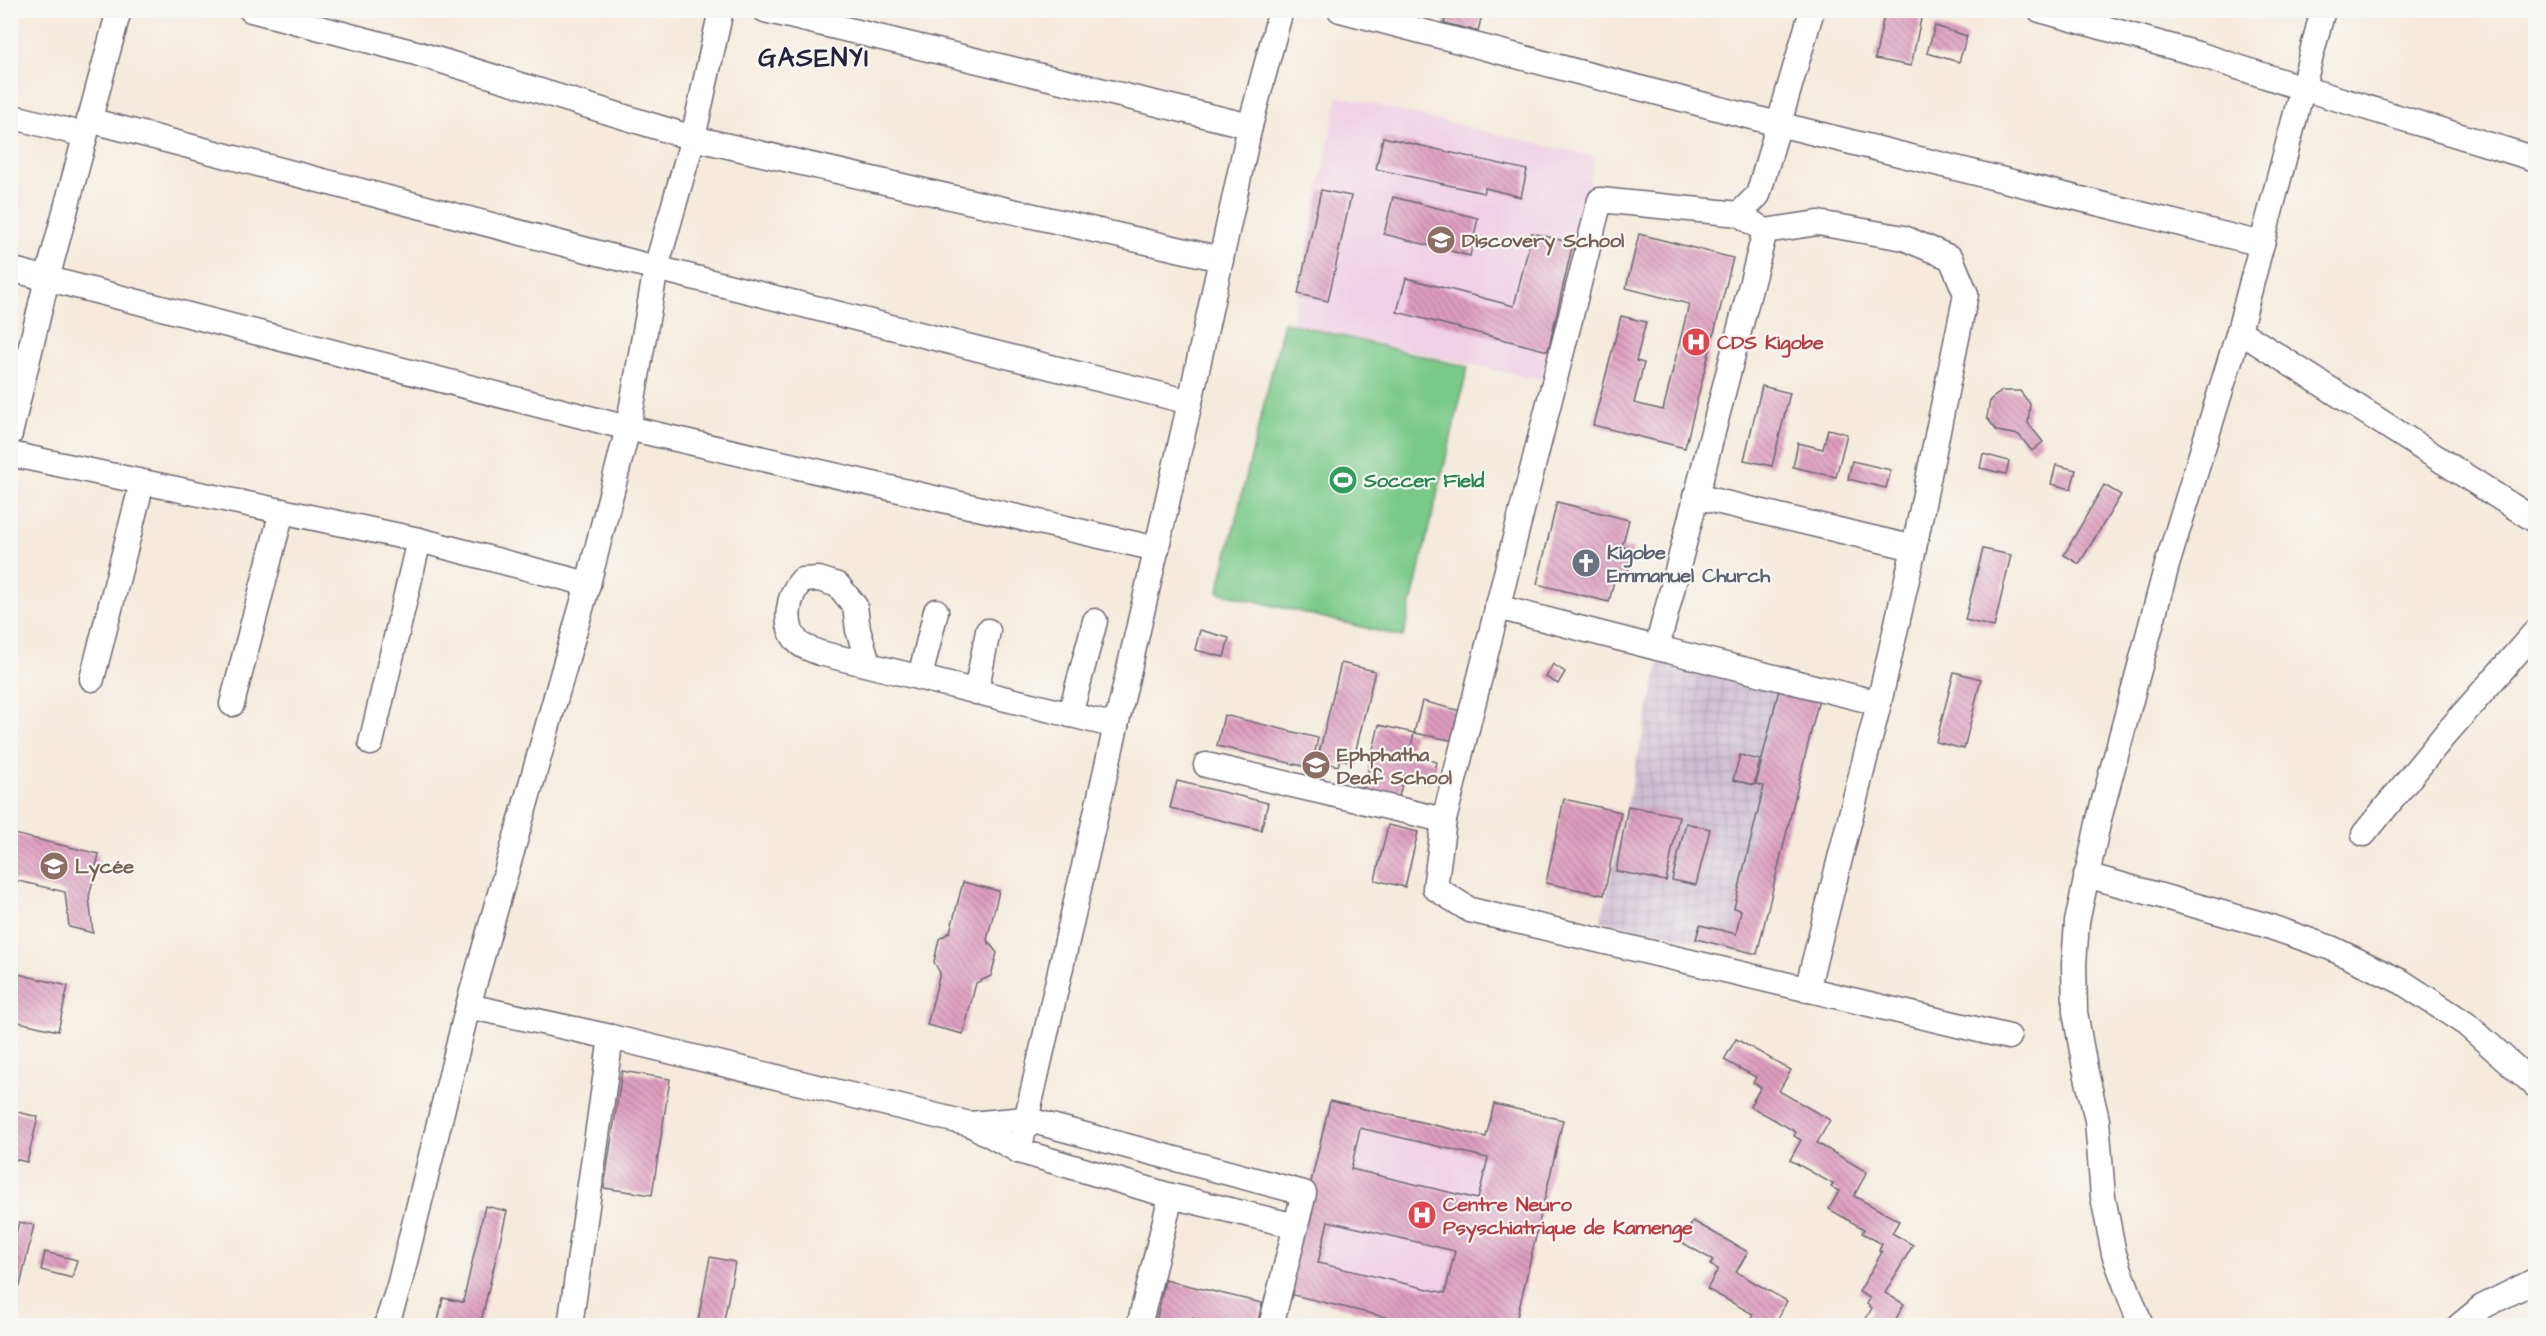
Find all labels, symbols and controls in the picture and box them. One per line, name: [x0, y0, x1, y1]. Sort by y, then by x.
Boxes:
district label: GASENYI: [758, 40, 870, 76]
school or university icon: Discovery School: [1425, 224, 1457, 256]
place label: Discovery School: [1462, 227, 1624, 256]
hospital icon: CDS Kigobe: [1680, 326, 1712, 358]
place label: CDS Kigobe: [1717, 329, 1824, 358]
sports icon: Soccer Field: [1327, 464, 1359, 496]
place label: Soccer Field: [1363, 467, 1485, 495]
place label: Kigobe Emmanuel Church: [1607, 539, 1771, 590]
church icon: Kigobe Emmanuel Church: [1570, 547, 1602, 579]
place label: Ephphatha Deaf School: [1337, 741, 1452, 792]
school or university icon: Ephphatha Deaf School: [1300, 749, 1332, 781]
school or university icon: Lycée: [38, 850, 70, 882]
place label: Lycée: [75, 853, 134, 882]
place label: Centre Neuro Psyschiatrique de Kamenge: [1443, 1191, 1693, 1243]
hospital icon: Centre Neuro Psyschiatrique de Kamenge: [1406, 1199, 1438, 1231]

